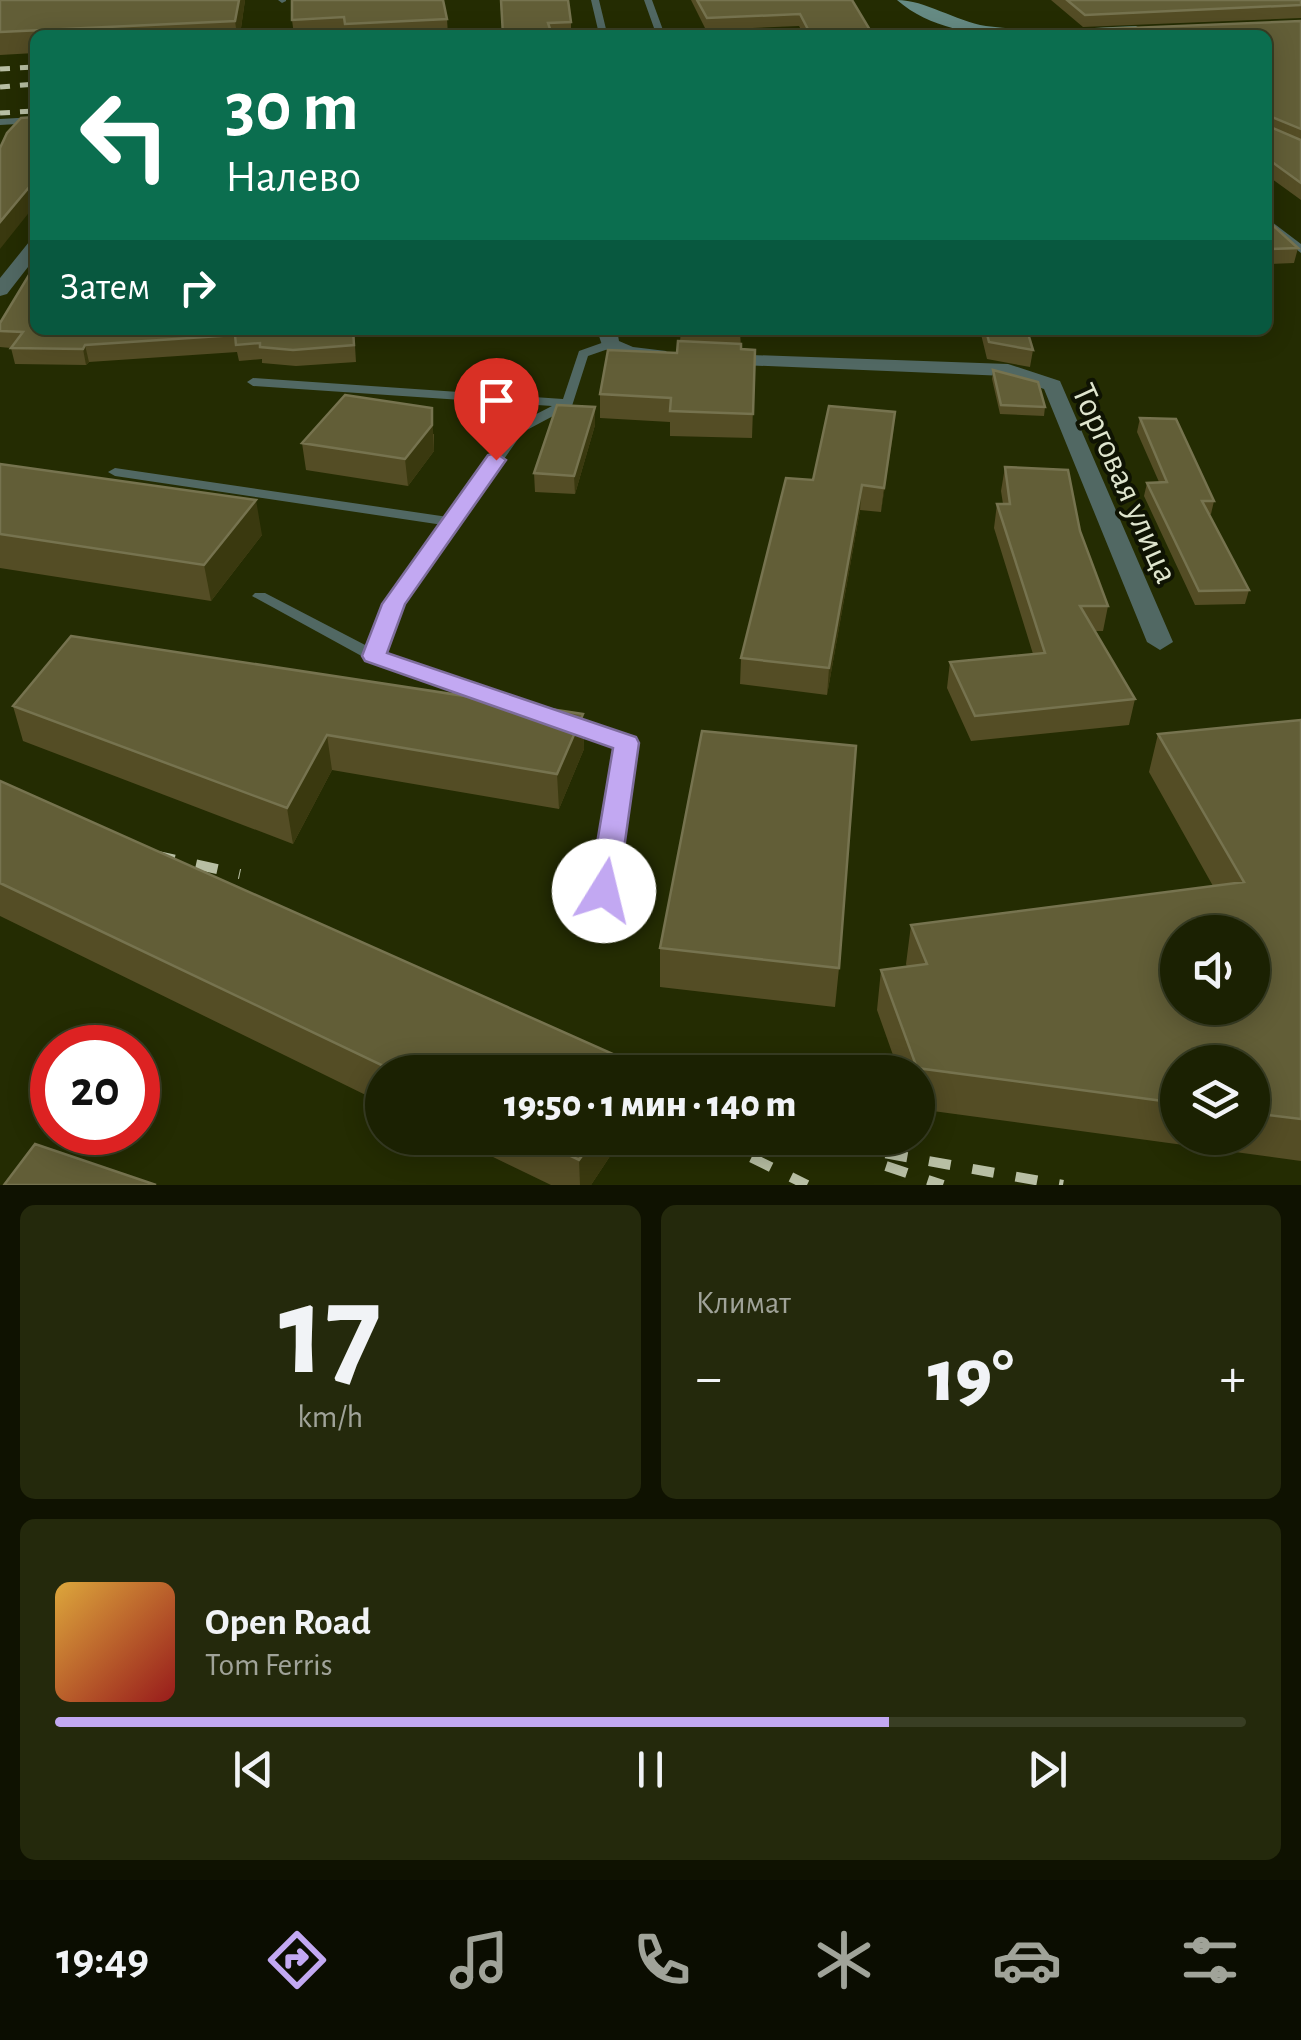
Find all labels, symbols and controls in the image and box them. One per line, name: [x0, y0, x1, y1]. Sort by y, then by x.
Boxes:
icon: left: [60, 70, 190, 200]
text: 30 m: [225, 73, 359, 143]
text: Налево: [225, 155, 361, 200]
icon: right: [170, 260, 225, 315]
text: Затем: [60, 269, 150, 307]
pin: [454, 358, 539, 461]
icon: arrive: [469, 373, 524, 428]
street label: Торговая улица: [1065, 379, 1184, 588]
position arrow: [552, 839, 656, 943]
map controls: [1160, 915, 1270, 1155]
button: sound: [1160, 915, 1270, 1025]
speed limit sign: 20: [30, 1025, 160, 1155]
button: layers: [1160, 1045, 1270, 1155]
text: 19:50 · 1 мин · 140 m: [504, 1086, 796, 1124]
text: 17: [279, 1268, 382, 1398]
text: Климат: [696, 1287, 791, 1319]
text: 19°: [928, 1340, 1014, 1415]
text: −: [696, 1351, 722, 1406]
text: +: [1220, 1351, 1246, 1406]
text: km/h: [297, 1401, 363, 1433]
text: Open Road: [205, 1604, 371, 1642]
text: Tom Ferris: [205, 1649, 333, 1681]
icon: previous: [226, 1742, 281, 1797]
icon: pause: [623, 1742, 678, 1797]
icon: next: [1020, 1742, 1075, 1797]
icon: directions: [262, 1925, 332, 1995]
icon: music: [444, 1925, 514, 1995]
icon: phone: [627, 1925, 697, 1995]
icon: climate: [809, 1925, 879, 1995]
icon: car: [992, 1925, 1062, 1995]
icon: filters: [1175, 1925, 1245, 1995]
text: 19:49: [56, 1937, 149, 1982]

